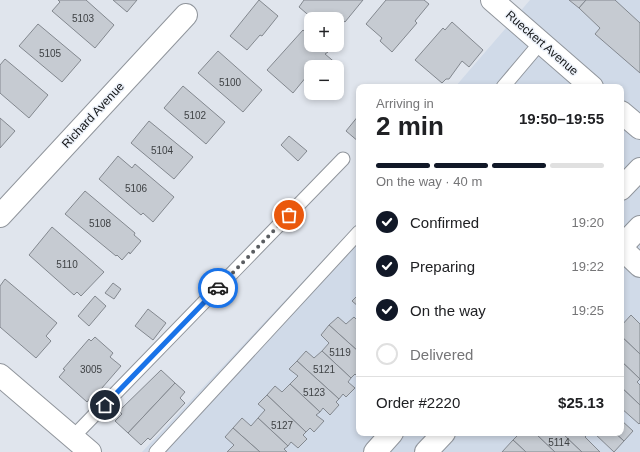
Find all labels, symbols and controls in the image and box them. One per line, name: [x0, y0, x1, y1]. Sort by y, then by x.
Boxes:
street label: Rueckert Avenue: [503, 8, 581, 78]
map controls: [304, 12, 344, 100]
button: +: [304, 12, 344, 52]
house number: 5103: [72, 13, 95, 24]
house number: 5105: [39, 48, 62, 59]
button: −: [304, 60, 344, 100]
house number: 5100: [219, 77, 242, 88]
street label: Richard Avenue: [59, 79, 127, 151]
text: Arriving in: [376, 96, 434, 111]
house number: 5102: [184, 110, 207, 121]
text: 19:50–19:55: [519, 110, 604, 127]
text: 2 min: [376, 111, 444, 141]
house number: 5104: [151, 145, 174, 156]
text: On the way · 40 m: [376, 174, 482, 189]
house number: 5106: [125, 183, 148, 194]
pin: [272, 198, 306, 232]
icon: bag: [278, 204, 300, 226]
icon: check: [376, 211, 398, 233]
text: Confirmed: [410, 214, 479, 231]
text: 19:20: [571, 215, 604, 230]
house number: 5108: [89, 218, 112, 229]
icon: check: [376, 255, 398, 277]
text: Preparing: [410, 258, 475, 275]
house number: 5110: [56, 259, 78, 270]
text: 19:22: [571, 259, 604, 274]
courier: [198, 268, 238, 308]
icon: car: [207, 277, 229, 299]
icon: check: [376, 299, 398, 321]
text: On the way: [410, 302, 486, 319]
text: 19:25: [571, 303, 604, 318]
text: Delivered: [410, 346, 473, 363]
house number: 5119: [329, 347, 351, 358]
house number: 3005: [80, 364, 103, 375]
house number: 5121: [313, 364, 336, 375]
house number: 5123: [303, 387, 326, 398]
pin: [88, 388, 122, 422]
icon: home: [94, 394, 116, 416]
text: Order #2220: [376, 394, 460, 411]
text: $25.13: [558, 394, 604, 411]
house number: 5127: [271, 420, 294, 431]
house number: 5114: [548, 437, 570, 448]

